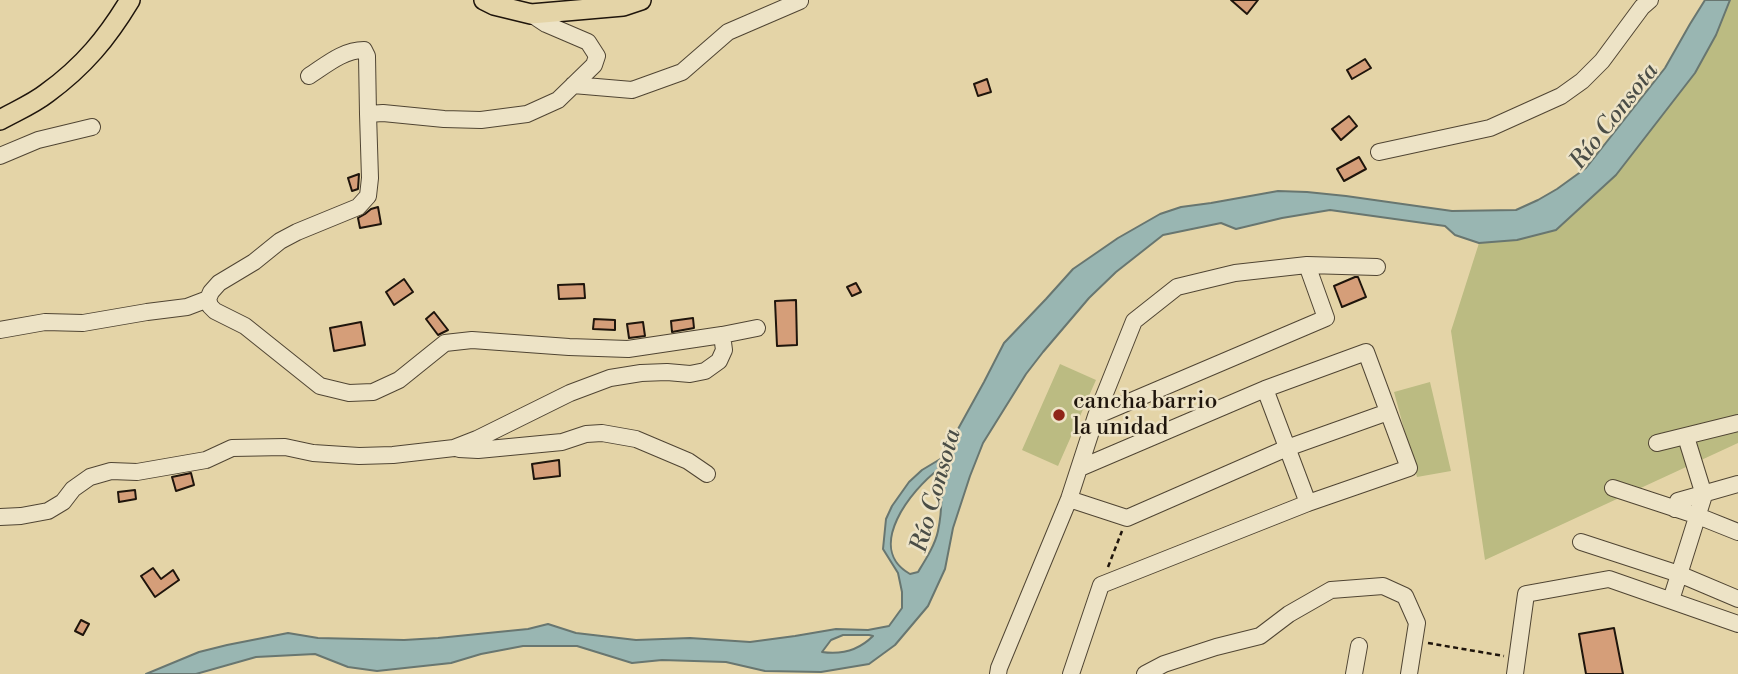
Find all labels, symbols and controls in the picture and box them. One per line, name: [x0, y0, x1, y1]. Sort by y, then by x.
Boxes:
water label: Río Consota: [1565, 58, 1665, 176]
place label: cancha barrio la unidad: [1073, 388, 1218, 442]
marker: cancha barrio la unidad: [1051, 407, 1067, 423]
water label: Río Consota: [906, 426, 968, 556]

